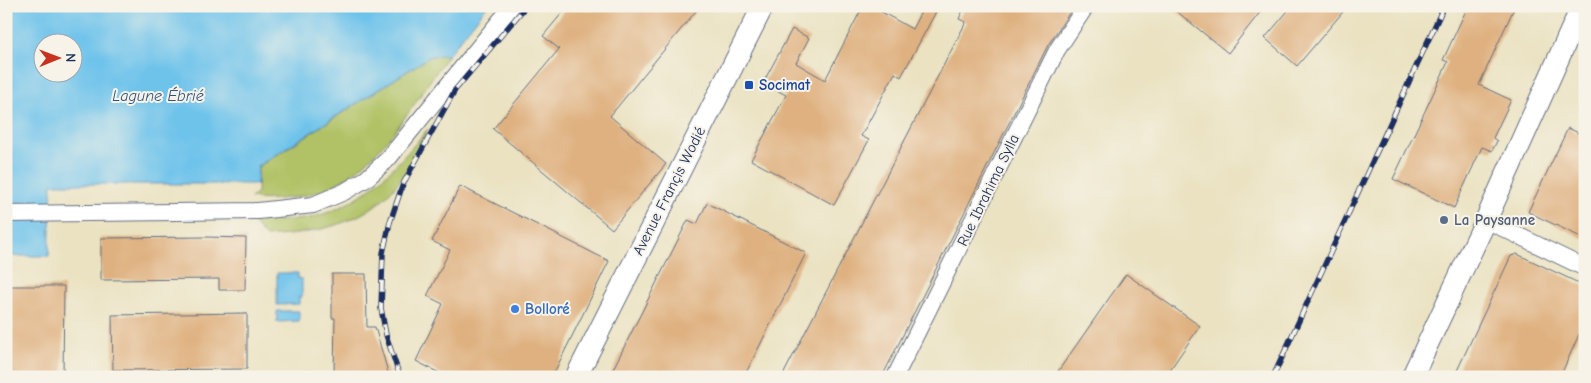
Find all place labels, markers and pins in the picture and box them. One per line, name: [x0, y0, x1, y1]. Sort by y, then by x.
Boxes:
place label: Socimat: [759, 76, 811, 94]
marker: Socimat: [743, 79, 755, 91]
place label: La Paysanne: [1454, 211, 1535, 229]
marker: La Paysanne: [1438, 214, 1450, 226]
place label: Bolloré: [525, 300, 570, 318]
marker: Bolloré: [509, 303, 521, 315]

